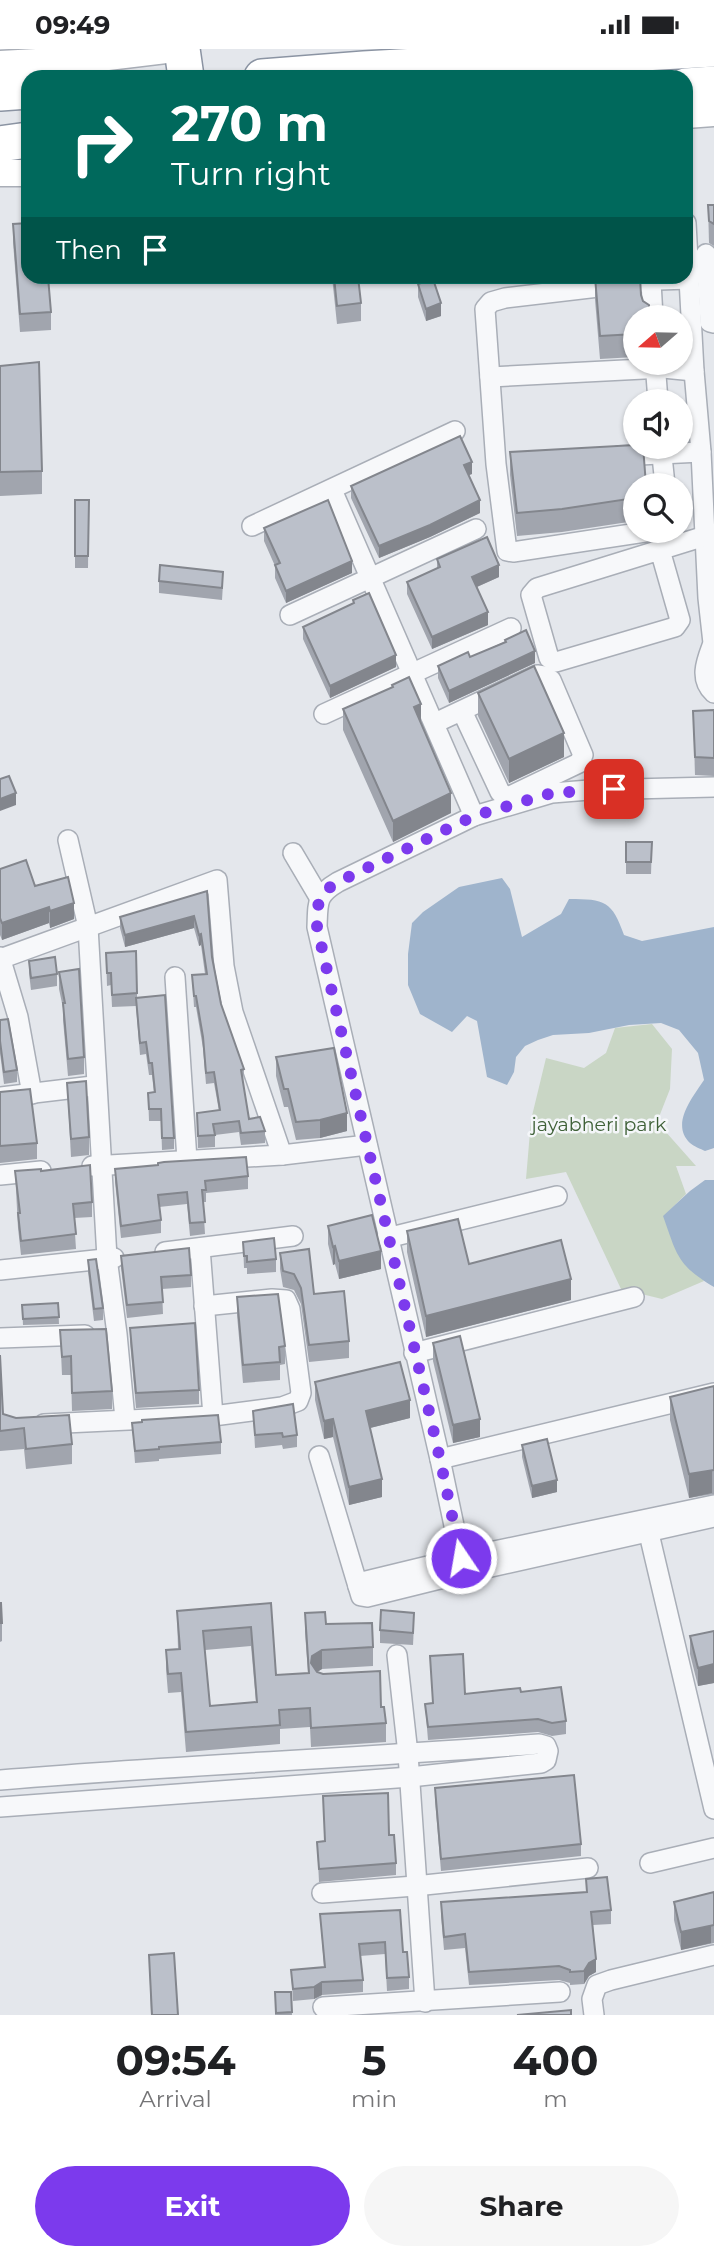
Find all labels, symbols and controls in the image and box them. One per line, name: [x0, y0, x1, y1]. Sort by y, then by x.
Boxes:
text: 09:49: [35, 9, 110, 41]
text: 270 m: [171, 94, 328, 153]
icon: right: [56, 98, 147, 189]
text: Turn right: [171, 154, 331, 193]
icon: arrive: [136, 231, 174, 269]
text: Then: [56, 234, 122, 266]
north arrow: [623, 305, 693, 375]
map controls: [623, 305, 693, 543]
button: sound: [623, 389, 693, 459]
button: search: [623, 473, 693, 543]
pin: [584, 759, 644, 819]
icon: arrive: [595, 770, 633, 808]
park label: jayabheri park: [530, 1113, 667, 1136]
position arrow: [424, 1521, 498, 1595]
text: 09:54: [115, 2034, 236, 2086]
text: 5: [362, 2034, 387, 2086]
text: 400: [513, 2034, 599, 2086]
text: Arrival: [139, 2085, 212, 2113]
text: min: [351, 2085, 397, 2113]
text: m: [543, 2085, 568, 2113]
button: Exit: [35, 2166, 350, 2246]
button: Share: [364, 2166, 679, 2246]

